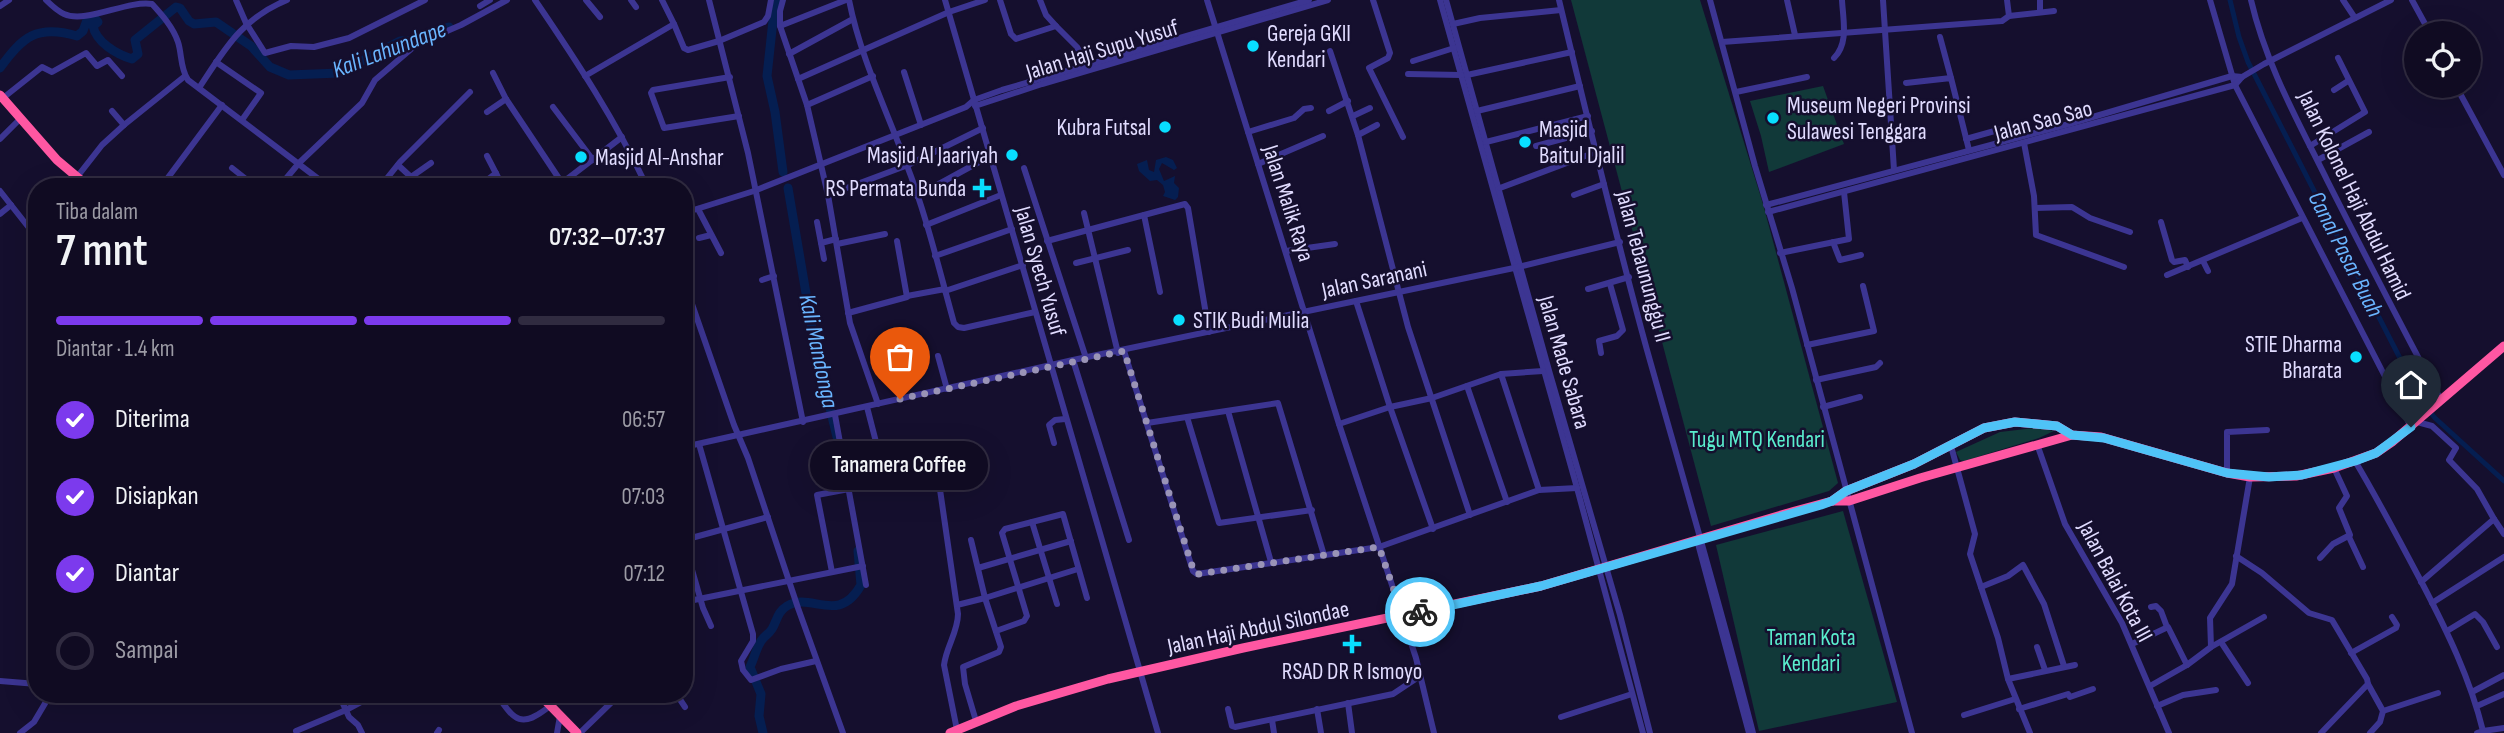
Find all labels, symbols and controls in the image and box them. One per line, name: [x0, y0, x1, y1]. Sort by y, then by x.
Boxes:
street label: Jalan Haji Supu Yusuf: [1022, 13, 1182, 87]
water label: Kali Lahundape: [328, 14, 450, 84]
place label: Gereja GKII Kendari: [1267, 20, 1351, 74]
map controls: [2404, 21, 2481, 98]
button: locate: [2404, 21, 2481, 98]
marker: Gereja GKII Kendari: [1245, 38, 1261, 54]
street label: Jalan Kolonel Haji Abdul Hamid: [2291, 85, 2417, 305]
place label: Museum Negeri Provinsi Sulawesi Tenggara: [1787, 92, 1971, 146]
street label: Jalan Sao Sao: [1990, 94, 2095, 148]
marker: Museum Negeri Provinsi Sulawesi Tenggara: [1765, 110, 1781, 126]
place label: Kubra Futsal: [1057, 114, 1151, 142]
place label: Masjid Baitul Djalil: [1539, 116, 1625, 170]
marker: Kubra Futsal: [1157, 119, 1173, 135]
marker: Masjid Baitul Djalil: [1517, 134, 1533, 150]
street label: Jalan Malik Raya: [1256, 141, 1320, 265]
place label: Masjid Al Jaariyah: [867, 142, 998, 170]
place label: Masjid Al-Anshar: [595, 144, 724, 172]
marker: Masjid Al Jaariyah: [1004, 147, 1020, 163]
marker: Masjid Al-Anshar: [573, 149, 589, 165]
place label: RS Permata Bunda: [825, 175, 966, 203]
marker: RS Permata Bunda: [972, 178, 992, 198]
street label: Jalan Tebaununggu II: [1609, 187, 1677, 345]
water label: Canal Pasar Buah: [2301, 187, 2390, 322]
text: Tiba dalam: [56, 198, 138, 226]
street label: Jalan Syech Yusuf: [1008, 202, 1072, 340]
text: 07:32–07:37: [549, 222, 665, 253]
text: 7 mnt: [56, 224, 148, 279]
street label: Jalan Saranani: [1318, 255, 1429, 305]
water label: Kali Mandonga: [792, 291, 845, 411]
street label: Jalan Made Sabara: [1531, 291, 1596, 432]
place label: STIK Budi Mulia: [1193, 307, 1309, 335]
marker: STIK Budi Mulia: [1171, 312, 1187, 328]
pin: [870, 327, 930, 399]
place label: STIE Dharma Bharata: [2245, 331, 2342, 385]
text: Diantar · 1.4 km: [56, 335, 175, 363]
icon: bag: [881, 338, 919, 376]
marker: STIE Dharma Bharata: [2348, 349, 2364, 365]
pin: [2381, 355, 2441, 427]
icon: home: [2392, 366, 2430, 404]
icon: check: [56, 401, 94, 439]
text: Diterima: [115, 404, 190, 435]
text: 06:57: [622, 406, 665, 434]
park label: Tugu MTQ Kendari: [1689, 426, 1825, 454]
callout: Tanamera Coffee: [811, 441, 989, 490]
text: Tanamera Coffee: [832, 451, 966, 479]
icon: check: [56, 478, 94, 516]
text: Disiapkan: [115, 481, 199, 512]
text: 07:03: [622, 483, 665, 511]
street label: Jalan Balai Kota III: [2071, 515, 2159, 647]
icon: check: [56, 555, 94, 593]
text: Diantar: [115, 558, 179, 589]
text: 07:12: [624, 560, 665, 588]
courier: [1385, 577, 1455, 647]
icon: bike: [1401, 593, 1439, 631]
street label: Jalan Haji Abdul Silondae: [1164, 595, 1352, 661]
park label: Taman Kota Kendari: [1766, 624, 1856, 678]
marker: RSAD DR R Ismoyo: [1342, 634, 1362, 654]
text: Sampai: [115, 635, 178, 666]
place label: RSAD DR R Ismoyo: [1282, 658, 1422, 686]

